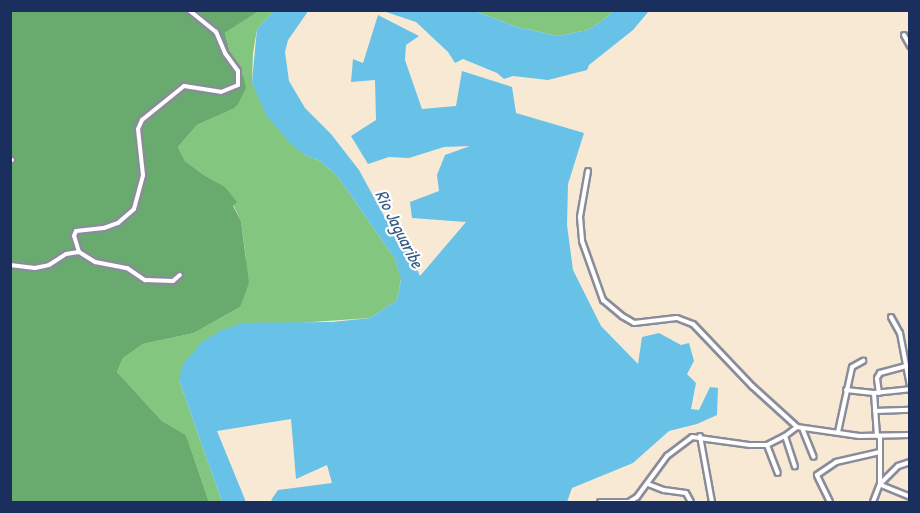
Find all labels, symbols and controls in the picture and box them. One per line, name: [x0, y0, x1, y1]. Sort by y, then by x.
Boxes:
water label: Rio Jaguaribe: [370, 186, 428, 272]

